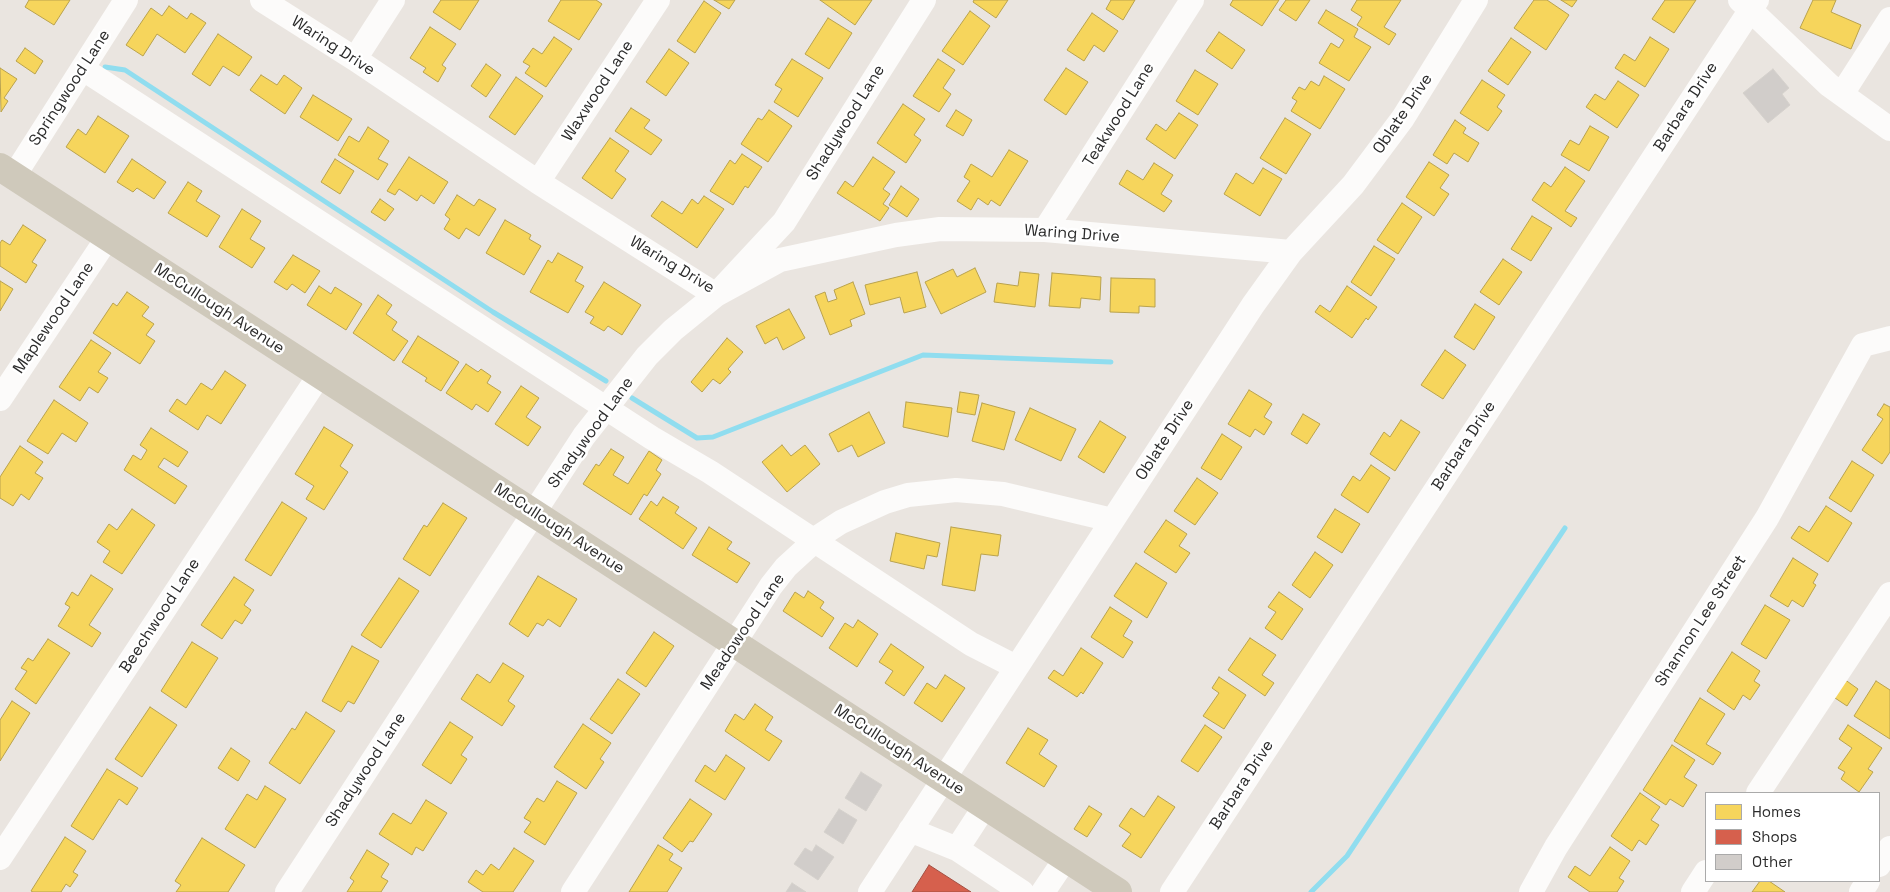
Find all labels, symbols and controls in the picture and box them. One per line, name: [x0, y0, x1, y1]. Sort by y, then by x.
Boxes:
street label: Waring Drive: [288, 12, 378, 80]
street label: Springwood Lane: [25, 26, 115, 150]
street label: Waxwood Lane: [558, 37, 638, 145]
street label: Teakwood Lane: [1079, 59, 1159, 171]
street label: Barbara Drive: [1650, 59, 1722, 155]
street label: Shadywood Lane: [803, 62, 889, 184]
street label: Oblate Drive: [1369, 70, 1437, 158]
street label: Waring Drive: [1024, 221, 1120, 247]
street label: Waring Drive: [626, 232, 718, 298]
street label: Maplewood Lane: [10, 258, 98, 378]
street label: McCullough Avenue: [150, 260, 288, 358]
street label: Shadywood Lane: [544, 374, 638, 492]
street label: Oblate Drive: [1132, 396, 1198, 484]
street label: Barbara Drive: [1428, 398, 1500, 494]
street label: McCullough Avenue: [490, 480, 628, 578]
street label: Shannon Lee Street: [1651, 552, 1751, 690]
street label: Beechwood Lane: [116, 555, 204, 677]
street label: Meadowood Lane: [697, 570, 789, 694]
street label: McCullough Avenue: [830, 701, 968, 799]
street label: Shadywood Lane: [322, 709, 410, 831]
street label: Barbara Drive: [1206, 737, 1278, 833]
legend: [1705, 792, 1880, 882]
text: Homes: [1752, 802, 1801, 821]
text: Shops: [1752, 827, 1797, 846]
text: Other: [1752, 852, 1793, 871]

